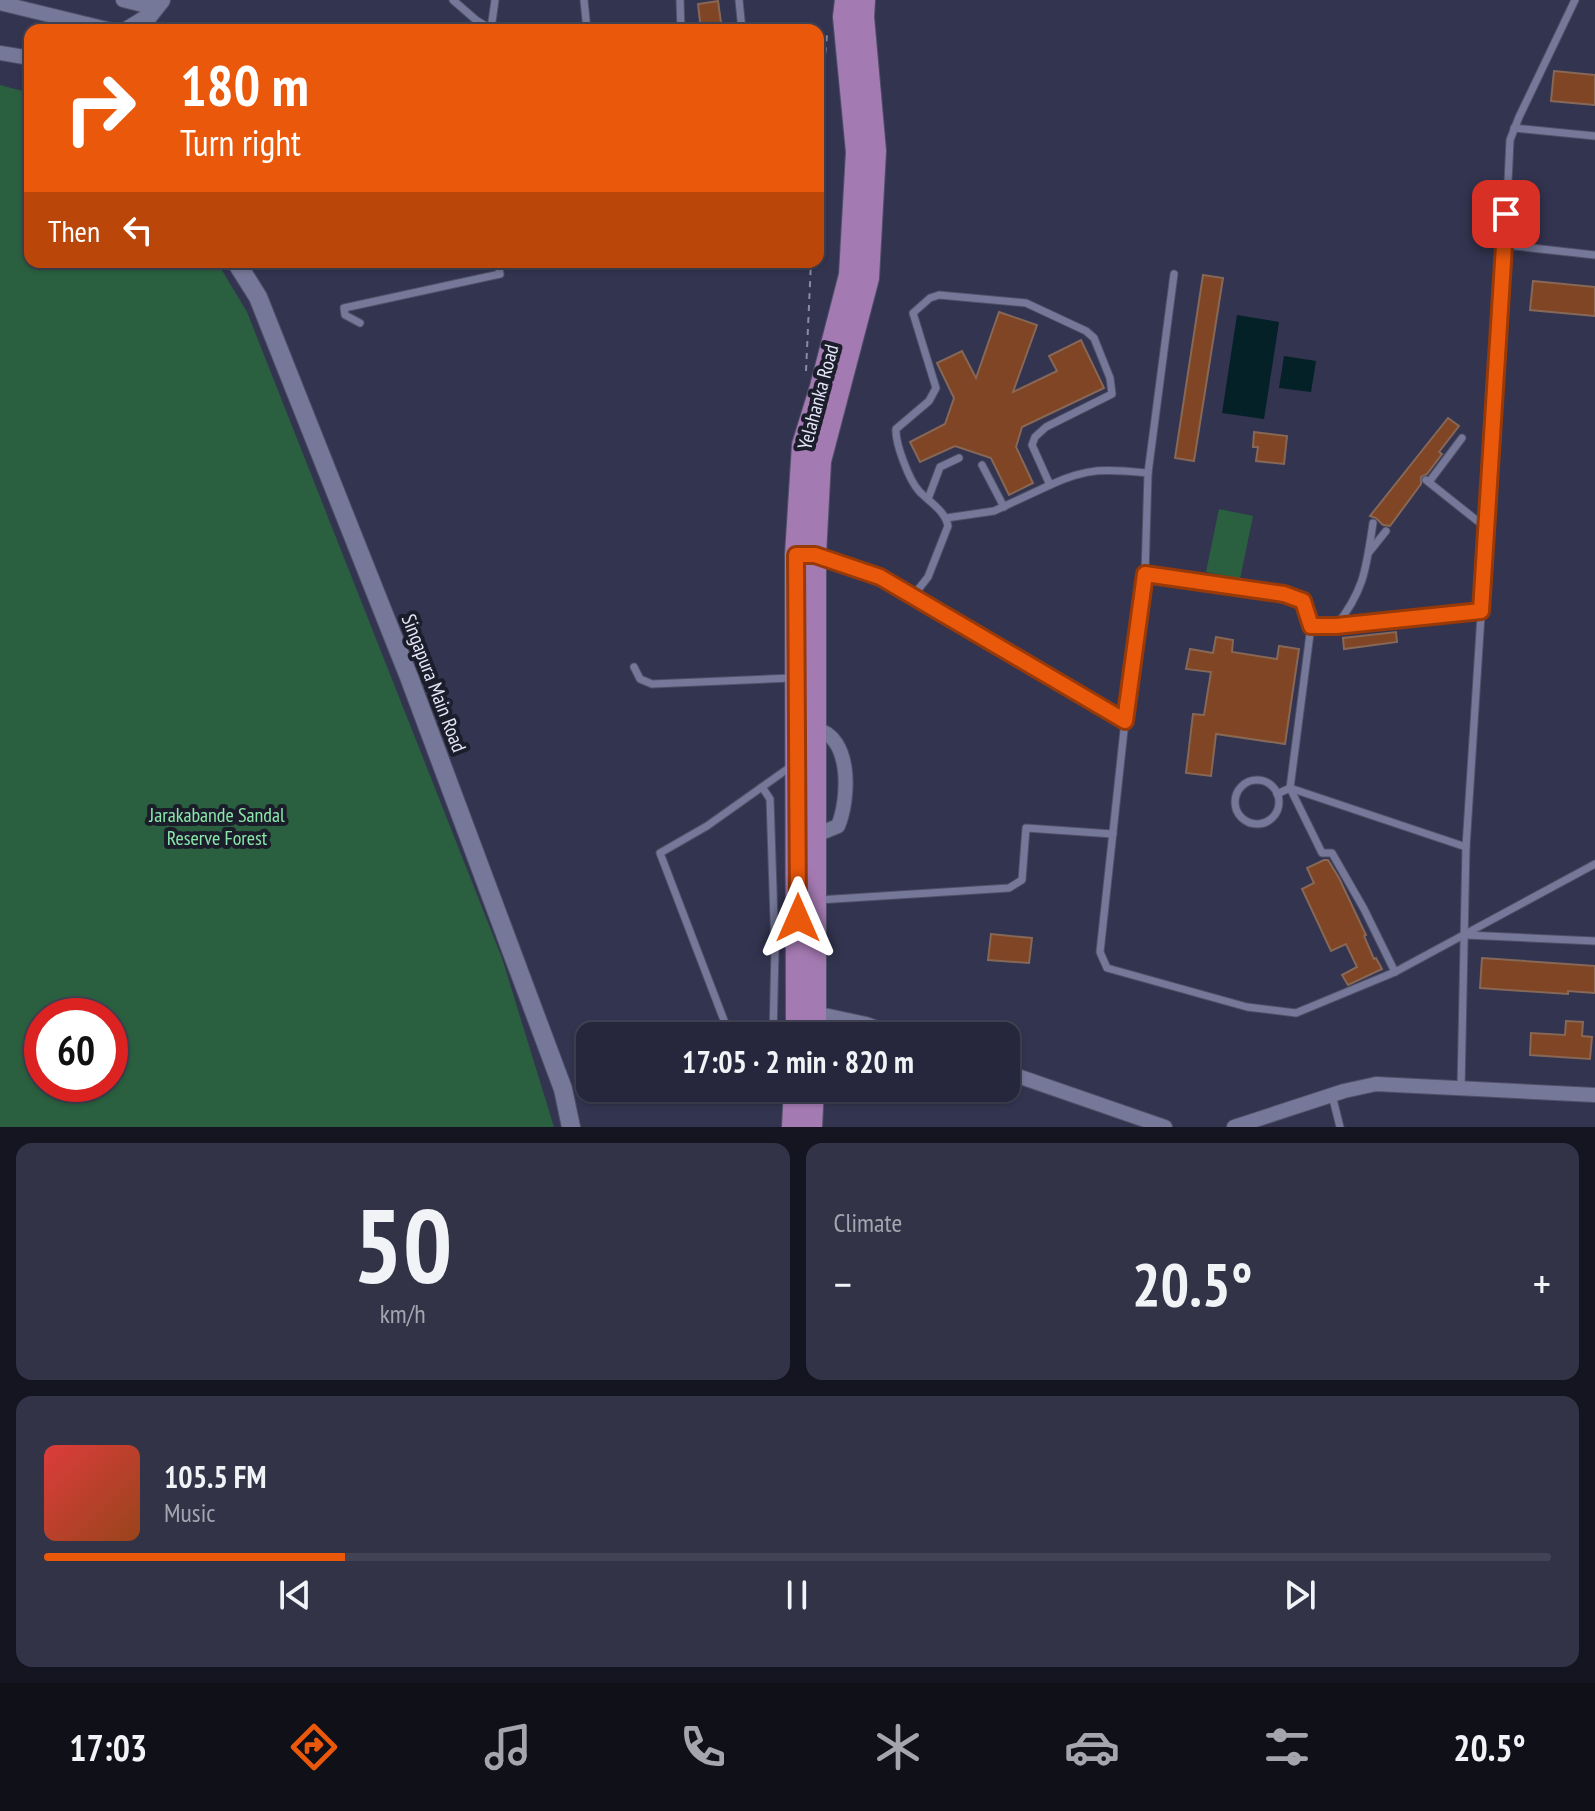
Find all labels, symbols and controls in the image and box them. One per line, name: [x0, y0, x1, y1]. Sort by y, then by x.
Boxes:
text: 180 m: [180, 49, 309, 121]
icon: right: [48, 56, 152, 160]
text: Turn right: [180, 119, 301, 166]
pin: [1472, 180, 1540, 248]
icon: arrive: [1484, 192, 1528, 236]
icon: left: [116, 208, 160, 252]
text: Then: [48, 211, 100, 250]
street label: Yelahanka Road: [791, 341, 845, 453]
street label: Singapura Main Road: [396, 610, 472, 756]
park label: Jarakabande Sandal Reserve Forest: [148, 802, 285, 851]
position arrow: [756, 876, 840, 960]
speed limit sign: 60: [24, 998, 128, 1102]
text: 17:05 · 2 min · 820 m: [682, 1042, 914, 1081]
text: 50: [353, 1177, 452, 1312]
text: Climate: [834, 1206, 902, 1239]
text: 20.5°: [1132, 1245, 1253, 1323]
text: −: [834, 1255, 852, 1312]
text: +: [1533, 1255, 1551, 1312]
text: km/h: [380, 1297, 426, 1330]
text: 105.5 FM: [164, 1457, 266, 1496]
text: Music: [164, 1496, 216, 1529]
icon: previous: [273, 1573, 317, 1617]
icon: pause: [775, 1573, 819, 1617]
icon: next: [1278, 1573, 1322, 1617]
icon: directions: [286, 1719, 342, 1775]
icon: music: [480, 1719, 536, 1775]
icon: phone: [675, 1719, 731, 1775]
icon: climate: [870, 1719, 926, 1775]
icon: car: [1064, 1719, 1120, 1775]
icon: filters: [1259, 1719, 1315, 1775]
text: 17:03: [69, 1724, 147, 1771]
text: 20.5°: [1453, 1724, 1526, 1771]

